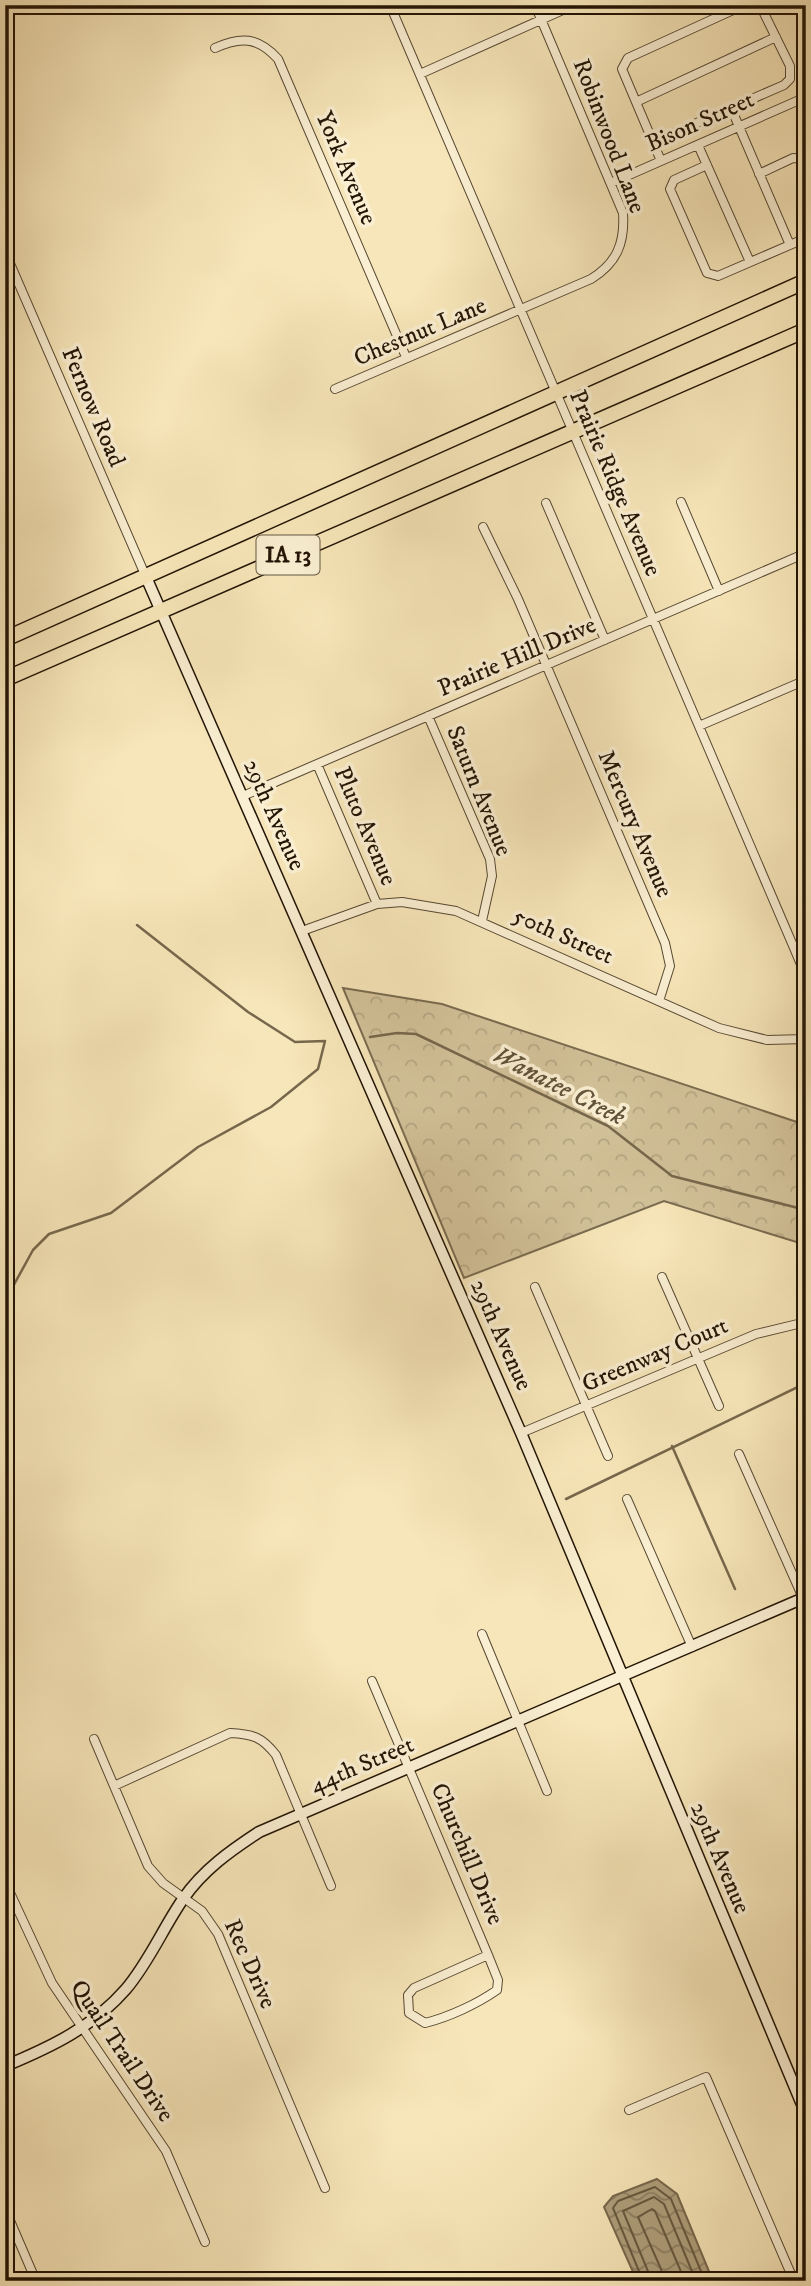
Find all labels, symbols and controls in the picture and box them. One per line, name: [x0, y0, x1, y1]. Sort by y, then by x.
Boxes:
street label: Robinwood Lane: [566, 55, 652, 218]
street label: Bison Street: [641, 85, 759, 159]
street label: York Avenue: [309, 107, 383, 229]
street label: Chestnut Lane: [349, 291, 491, 373]
street label: Fernow Road: [54, 343, 132, 471]
street label: Prairie Ridge Avenue: [562, 385, 668, 581]
road number: IA 13: [256, 536, 320, 575]
street label: Prairie Hill Drive: [433, 610, 601, 704]
street label: Saturn Avenue: [439, 721, 519, 861]
street label: Mercury Avenue: [591, 746, 679, 902]
street label: 29th Avenue: [236, 755, 312, 875]
street label: Pluto Avenue: [327, 762, 403, 890]
street label: 50th Street: [508, 901, 618, 972]
water label: Wanatee Creek: [487, 1039, 631, 1133]
street label: 29th Avenue: [463, 1275, 539, 1395]
street label: Greenway Court: [577, 1311, 733, 1399]
street label: 44th Street: [306, 1730, 419, 1800]
street label: Churchill Drive: [424, 1779, 510, 1929]
street label: 29th Avenue: [683, 1798, 757, 1918]
street label: Rec Drive: [217, 1915, 283, 2013]
street label: Quail Trail Drive: [63, 1974, 181, 2128]

